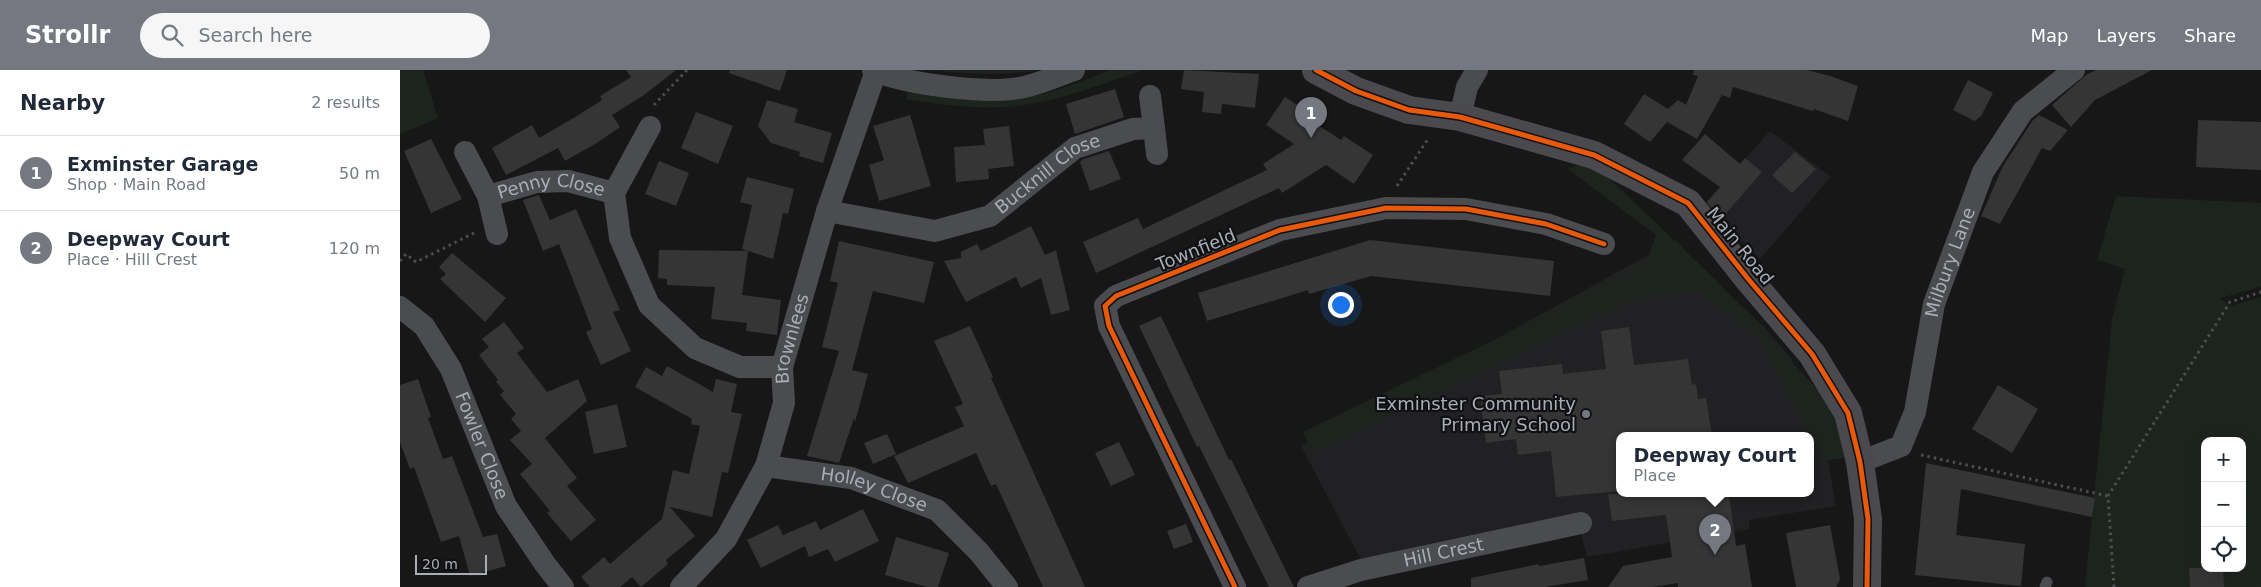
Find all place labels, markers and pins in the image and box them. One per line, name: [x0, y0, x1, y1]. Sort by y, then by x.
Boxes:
pin: 1: [1295, 97, 1327, 138]
place label: Exminster Community Primary School: [1375, 393, 1576, 435]
marker: Exminster Community Primary School: [1580, 408, 1592, 420]
pin: 2: [1699, 514, 1731, 555]

